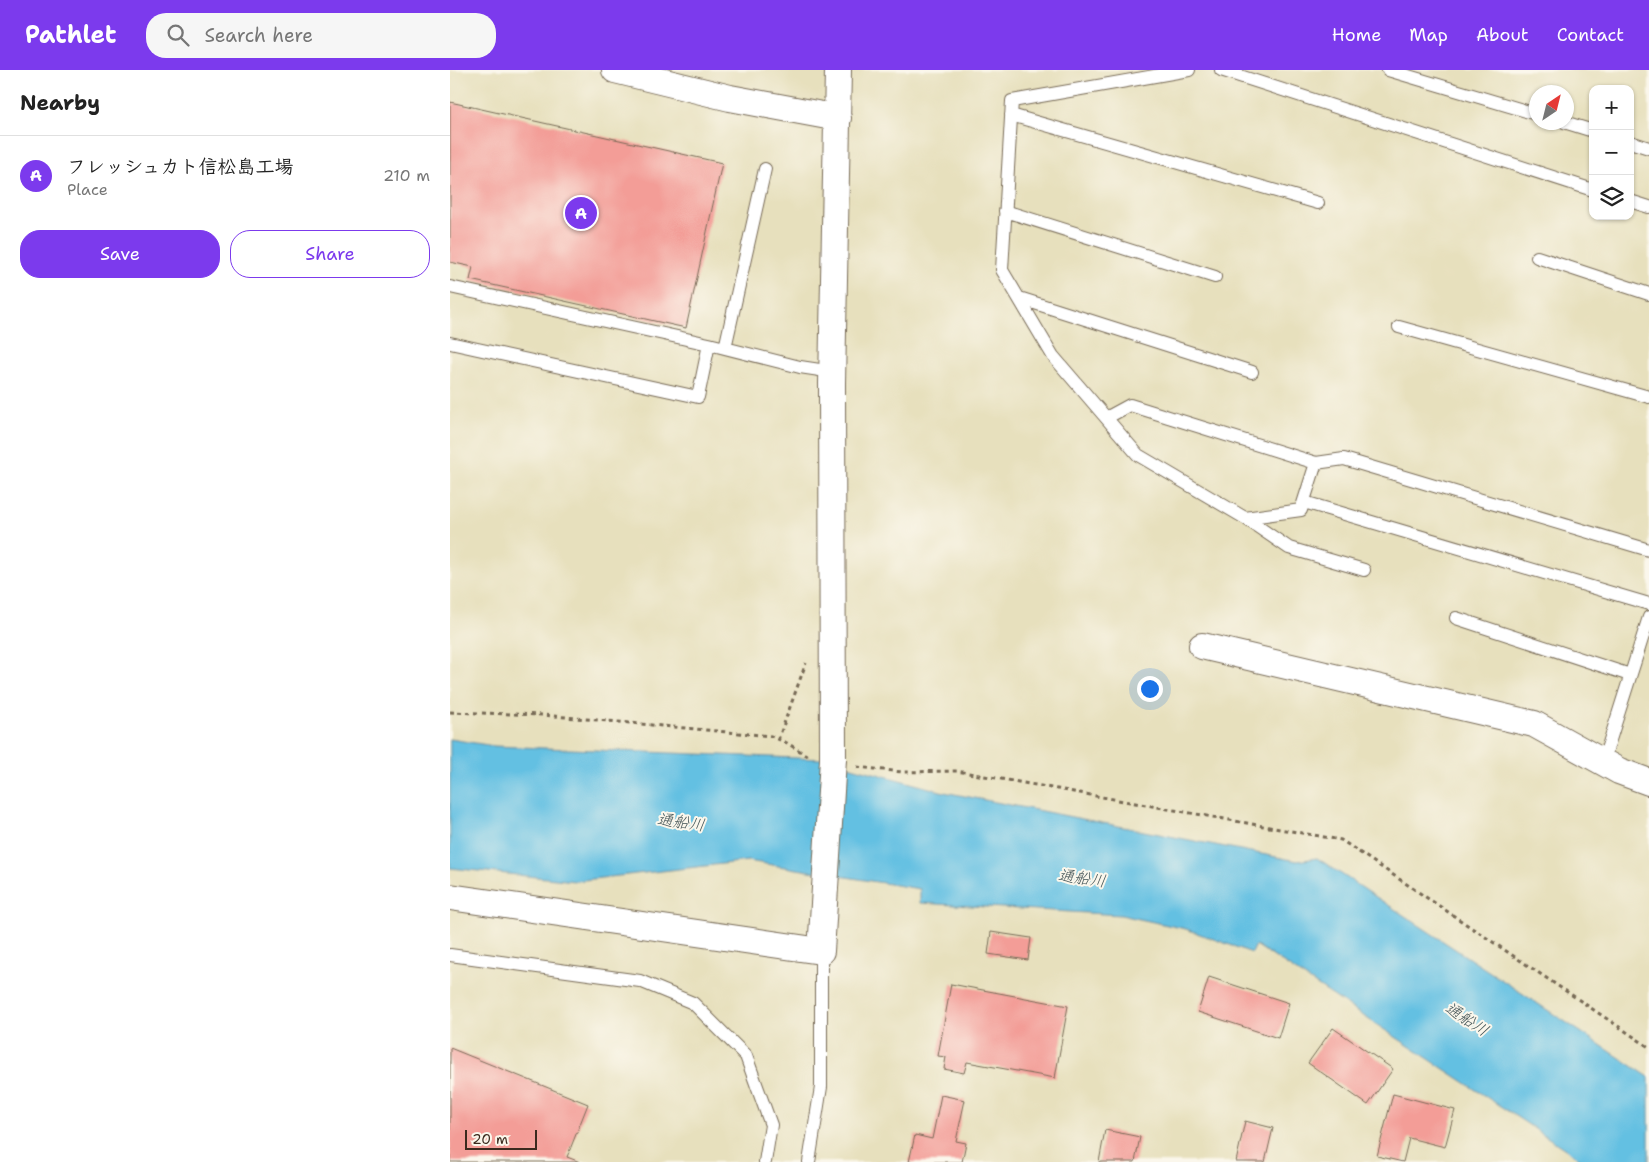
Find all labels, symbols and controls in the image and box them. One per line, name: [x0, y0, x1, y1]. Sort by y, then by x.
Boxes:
search box: [146, 13, 496, 58]
text: Pathlet: [25, 19, 116, 51]
icon: search: [164, 21, 192, 49]
text: Search here: [204, 23, 313, 48]
text: Home: [1332, 23, 1381, 47]
text: Map: [1409, 23, 1448, 47]
text: About: [1476, 23, 1529, 47]
text: Contact: [1557, 23, 1624, 47]
north arrow: [1529, 85, 1574, 130]
map controls: [1589, 85, 1634, 220]
button: +: [1589, 85, 1634, 130]
text: Nearby: [20, 89, 100, 117]
button: −: [1589, 130, 1634, 175]
text: フレッシュカト信松島工場: [67, 154, 293, 179]
text: A: [30, 165, 42, 186]
text: 210 m: [383, 165, 430, 186]
button: layers: [1589, 175, 1634, 220]
text: Place: [67, 179, 108, 200]
pin: A: [565, 194, 597, 232]
button: Save: [20, 230, 220, 278]
button: Share: [230, 230, 430, 278]
your location: [1137, 676, 1163, 702]
water label: 通船川: [656, 808, 706, 836]
water label: 通船川: [1057, 864, 1107, 892]
water label: 通船川: [1441, 997, 1493, 1041]
scale bar: [465, 1127, 538, 1150]
text: 20 m: [472, 1130, 508, 1148]

